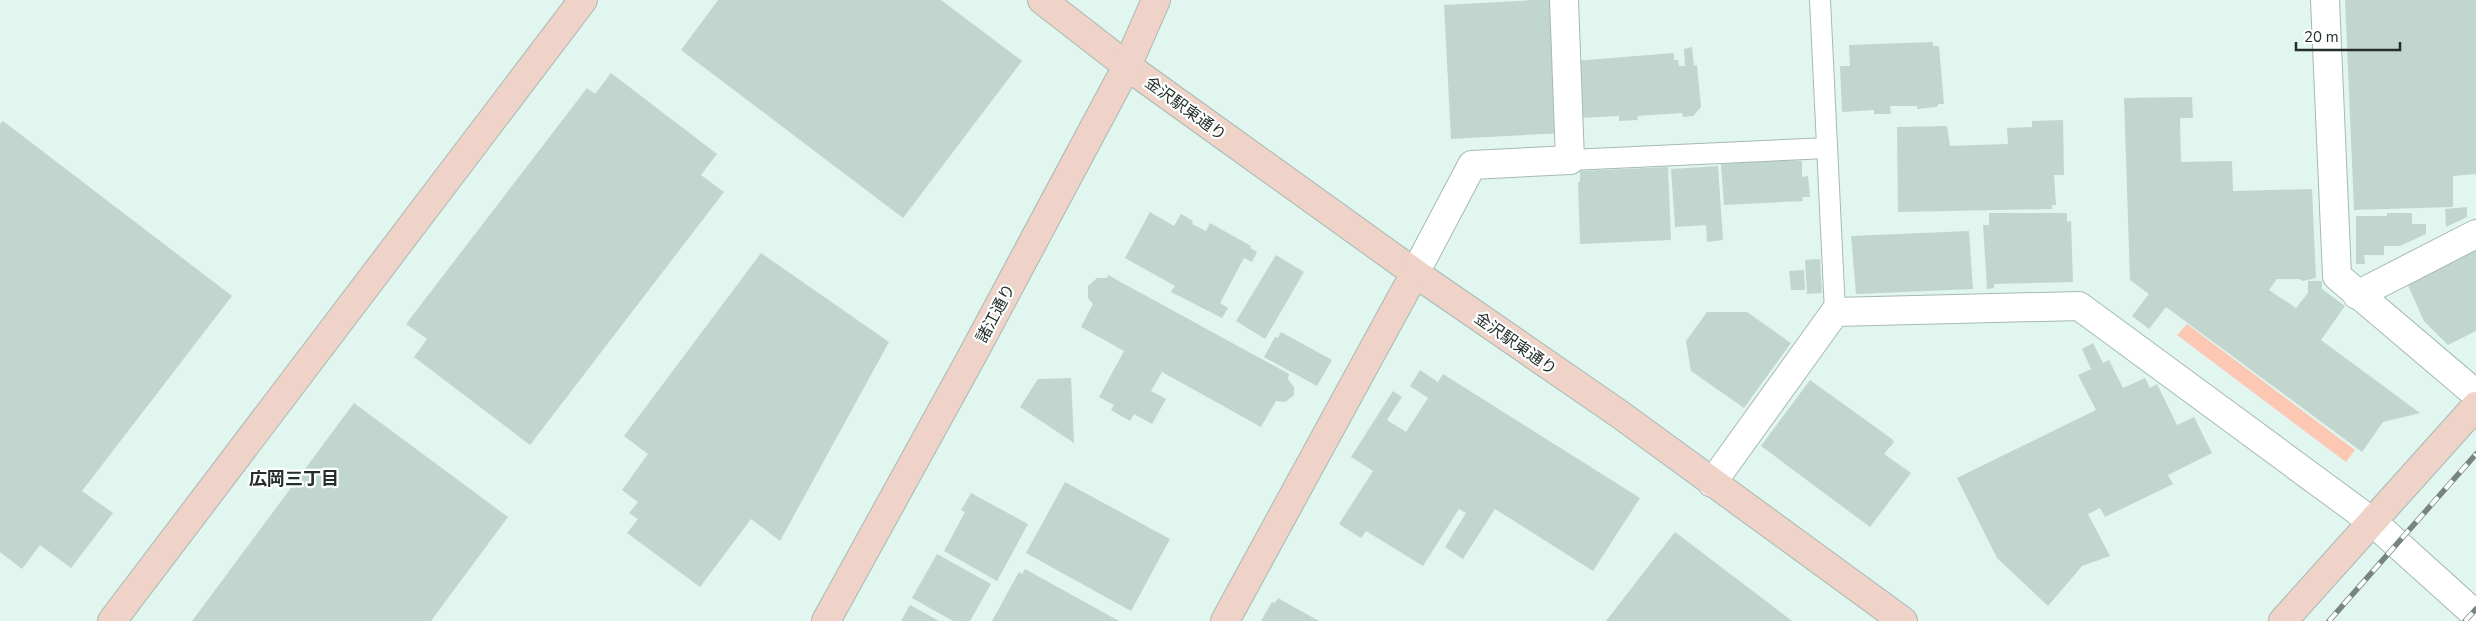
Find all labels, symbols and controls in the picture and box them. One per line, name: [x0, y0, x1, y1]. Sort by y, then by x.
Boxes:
scale bar: [2296, 20, 2400, 52]
text: 20 m: [2304, 27, 2339, 47]
street label: 金沢駅東通り: [1140, 72, 1231, 146]
street label: 諸江通り: [971, 280, 1021, 347]
street label: 金沢駅東通り: [1470, 307, 1561, 380]
district label: 広岡三丁目: [249, 467, 339, 491]

